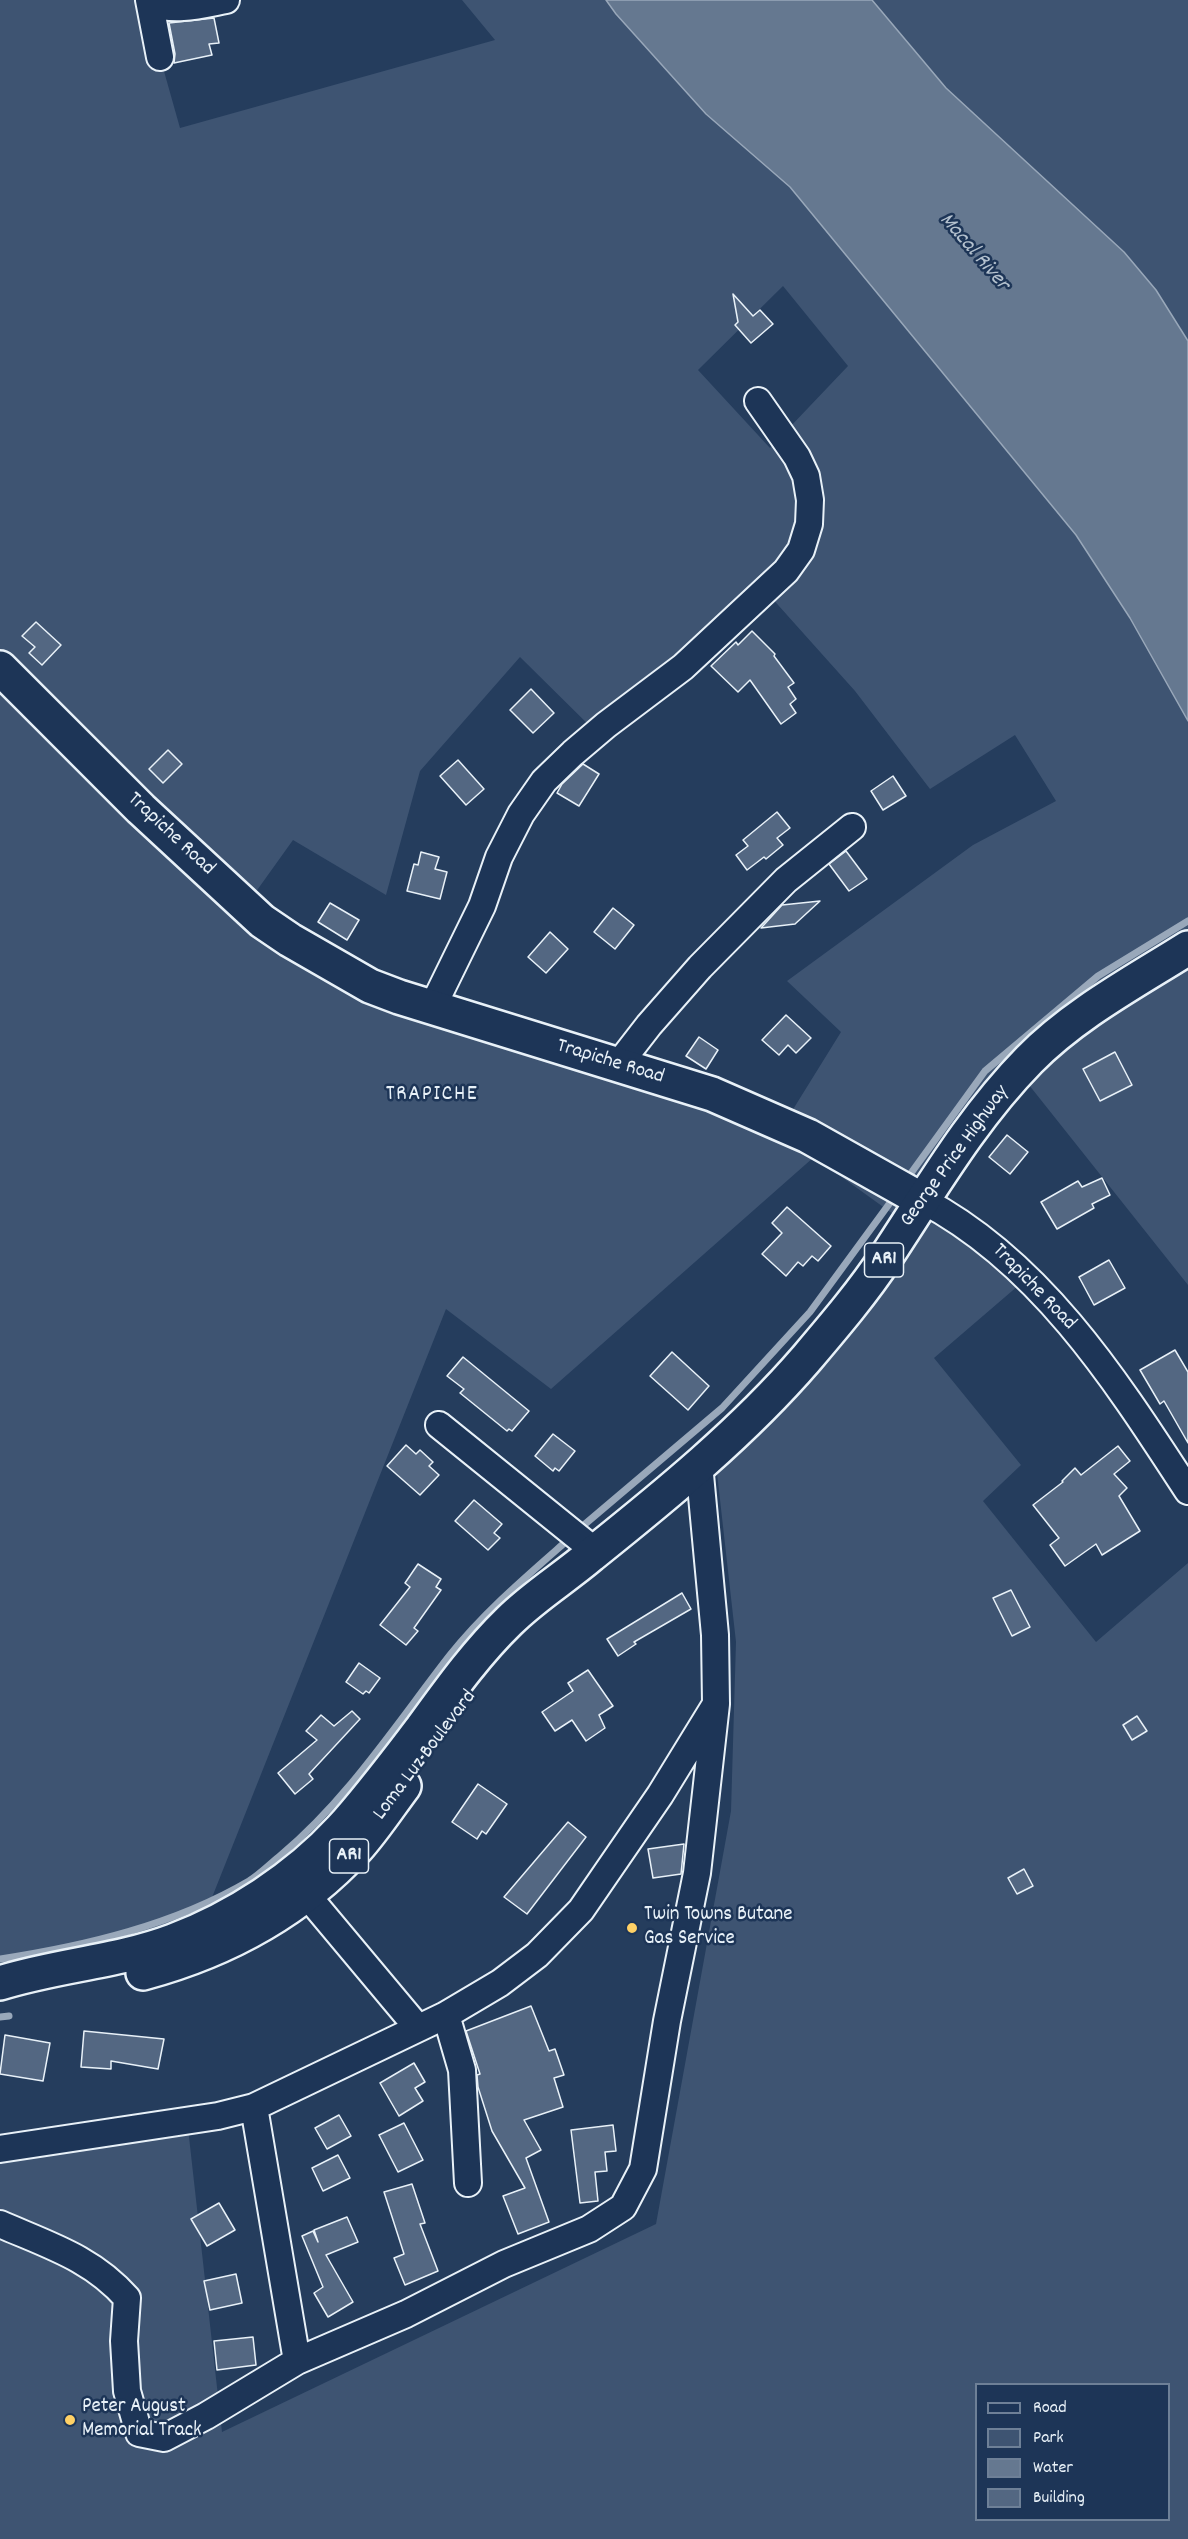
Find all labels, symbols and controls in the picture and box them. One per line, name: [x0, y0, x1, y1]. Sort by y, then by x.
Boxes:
water label: Macal River: [932, 209, 1014, 297]
street label: Trapiche Road: [121, 788, 219, 882]
street label: Trapiche Road: [553, 1035, 667, 1091]
street label: George Price Highway: [896, 1081, 1016, 1233]
district label: TRAPICHE: [386, 1083, 478, 1109]
street label: Trapiche Road: [985, 1239, 1081, 1337]
road number: AR1: [864, 1243, 904, 1277]
street label: Loma Luz Boulevard: [369, 1686, 483, 1826]
road number: AR1: [330, 1839, 368, 1873]
place label: Twin Towns Butane Gas Service: [644, 1903, 793, 1953]
marker: Twin Towns Butane Gas Service: [625, 1921, 639, 1935]
legend: [975, 2383, 1170, 2521]
place label: Peter August Memorial Track: [82, 2395, 202, 2445]
text: Road: [1033, 2396, 1067, 2421]
marker: Peter August Memorial Track: [63, 2413, 77, 2427]
text: Park: [1033, 2426, 1064, 2451]
text: Water: [1033, 2456, 1073, 2481]
text: Building: [1033, 2486, 1085, 2511]

